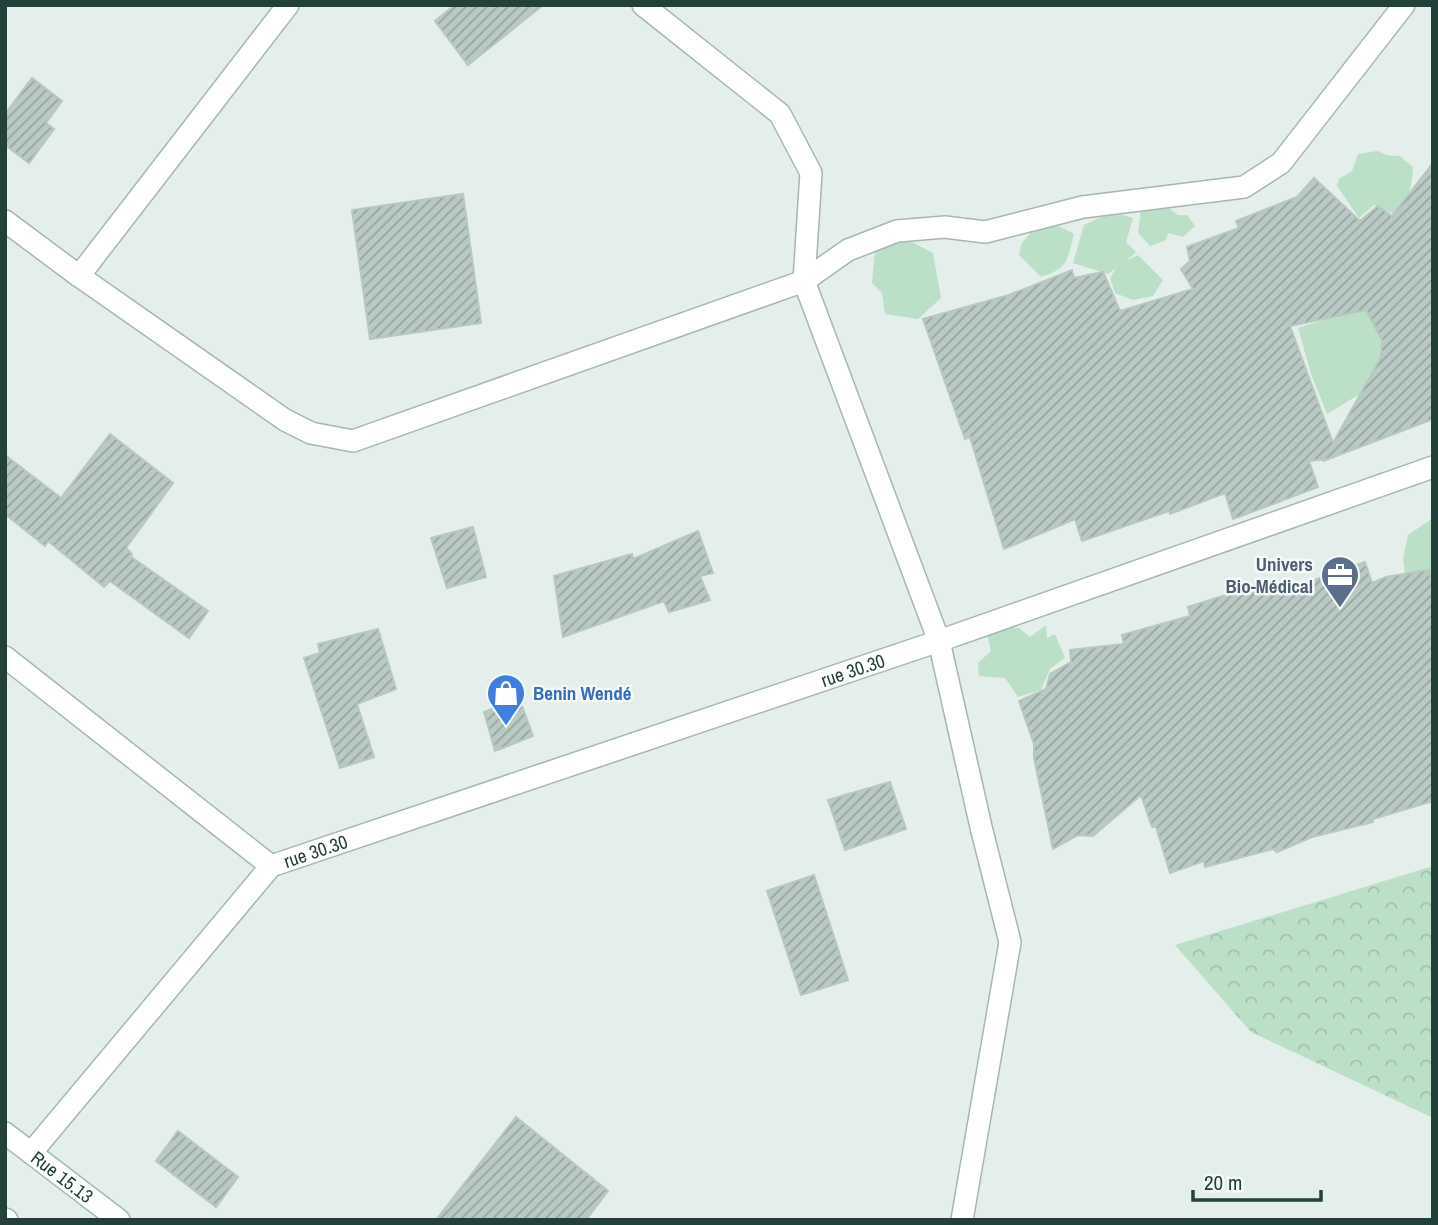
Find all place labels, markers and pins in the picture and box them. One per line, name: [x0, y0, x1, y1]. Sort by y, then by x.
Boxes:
place label: Univers Bio-Médical: [1226, 551, 1313, 599]
office icon: Univers Bio-Médical: [1319, 554, 1361, 609]
shop icon: Benin Wendé: [485, 672, 527, 727]
place label: Benin Wendé: [533, 680, 632, 706]

